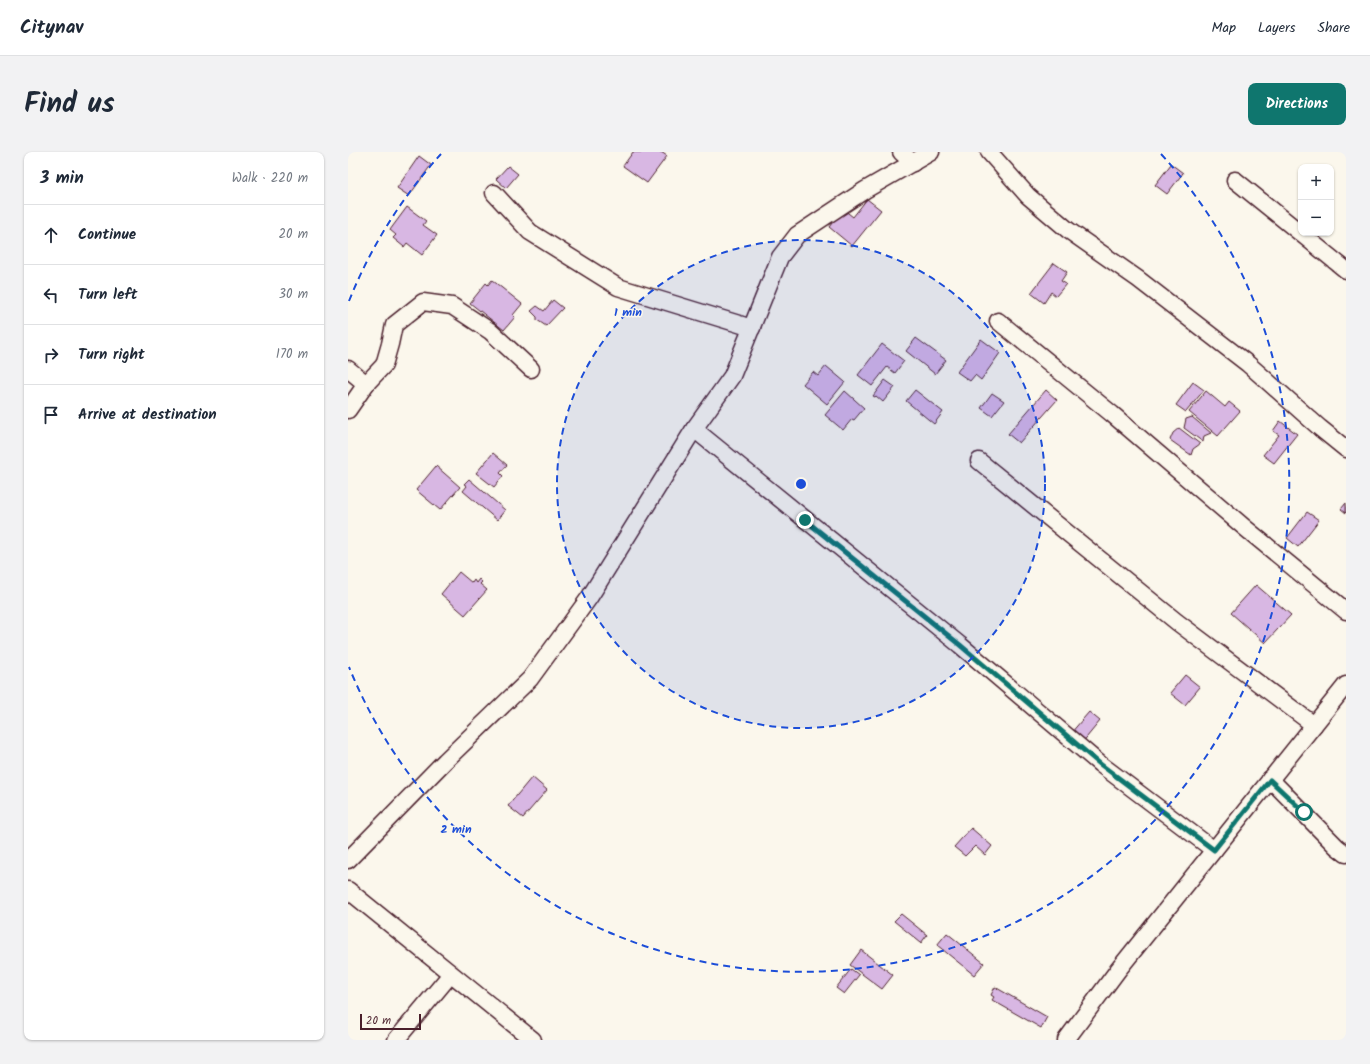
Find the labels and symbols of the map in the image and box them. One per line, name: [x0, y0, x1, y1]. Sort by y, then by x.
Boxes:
text: 1 min: [614, 303, 642, 322]
centre of rings: [794, 477, 808, 491]
route end: [796, 511, 814, 529]
route start: [1295, 803, 1313, 821]
text: 2 min: [440, 820, 472, 839]
scale bar: [360, 1012, 421, 1031]

